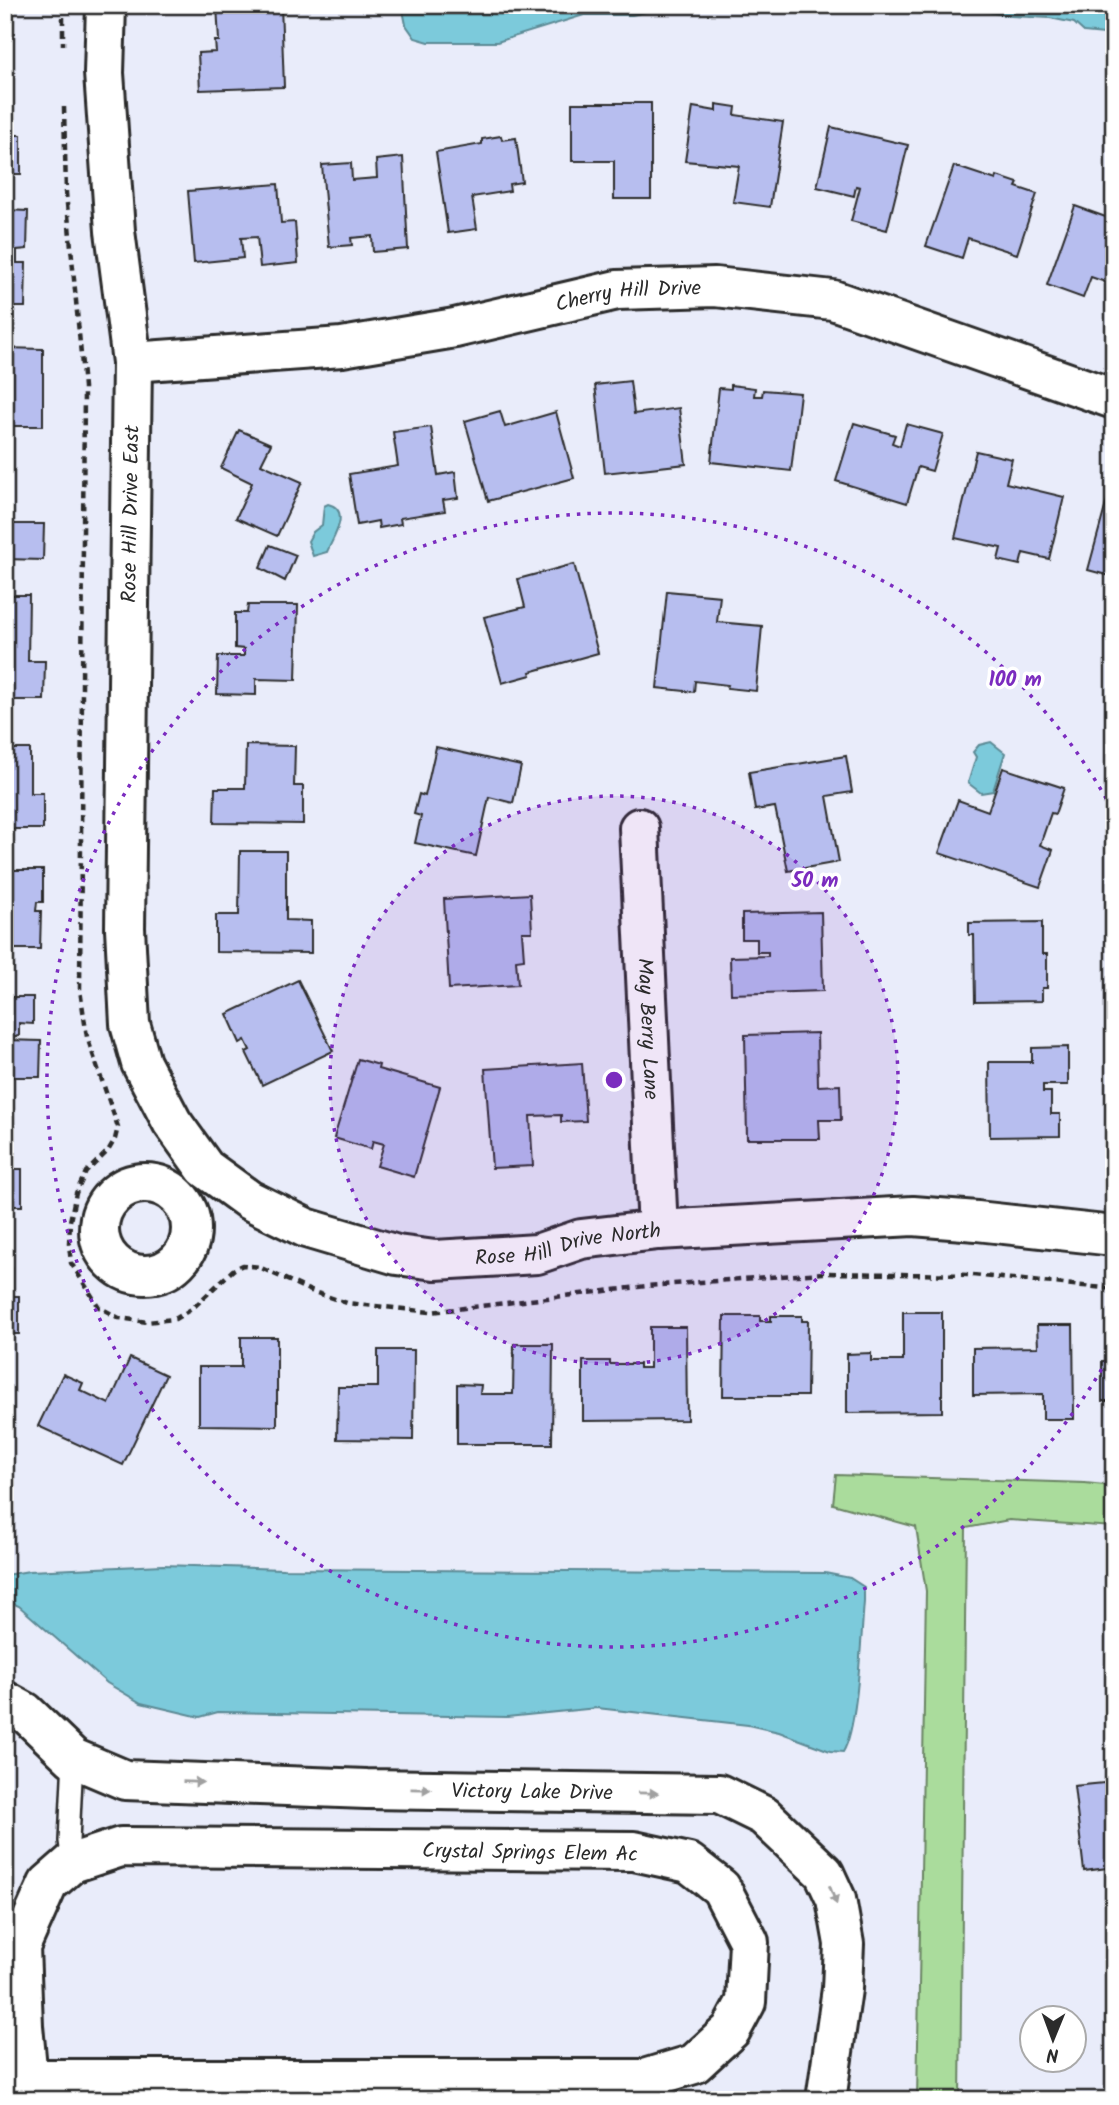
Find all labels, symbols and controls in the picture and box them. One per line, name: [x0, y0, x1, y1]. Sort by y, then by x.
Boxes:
street label: Cherry Hill Drive: [552, 272, 702, 322]
street label: Rose Hill Drive East: [113, 424, 150, 603]
text: 100 m: [988, 664, 1042, 697]
text: 50 m: [791, 865, 838, 898]
street label: May Berry Lane: [627, 957, 667, 1101]
centre of rings: [602, 1068, 626, 1092]
street label: Rose Hill Drive North: [474, 1215, 663, 1276]
street label: Victory Lake Drive: [451, 1775, 613, 1810]
one-way arrow: [182, 1777, 204, 1788]
one-way arrow: [410, 1784, 432, 1795]
one-way arrow: [637, 1787, 659, 1799]
street label: Crystal Springs Elem Ac: [422, 1835, 638, 1872]
one-way arrow: [828, 1884, 839, 1905]
north arrow: [1018, 2004, 1088, 2074]
text: N: [1046, 2039, 1059, 2069]

